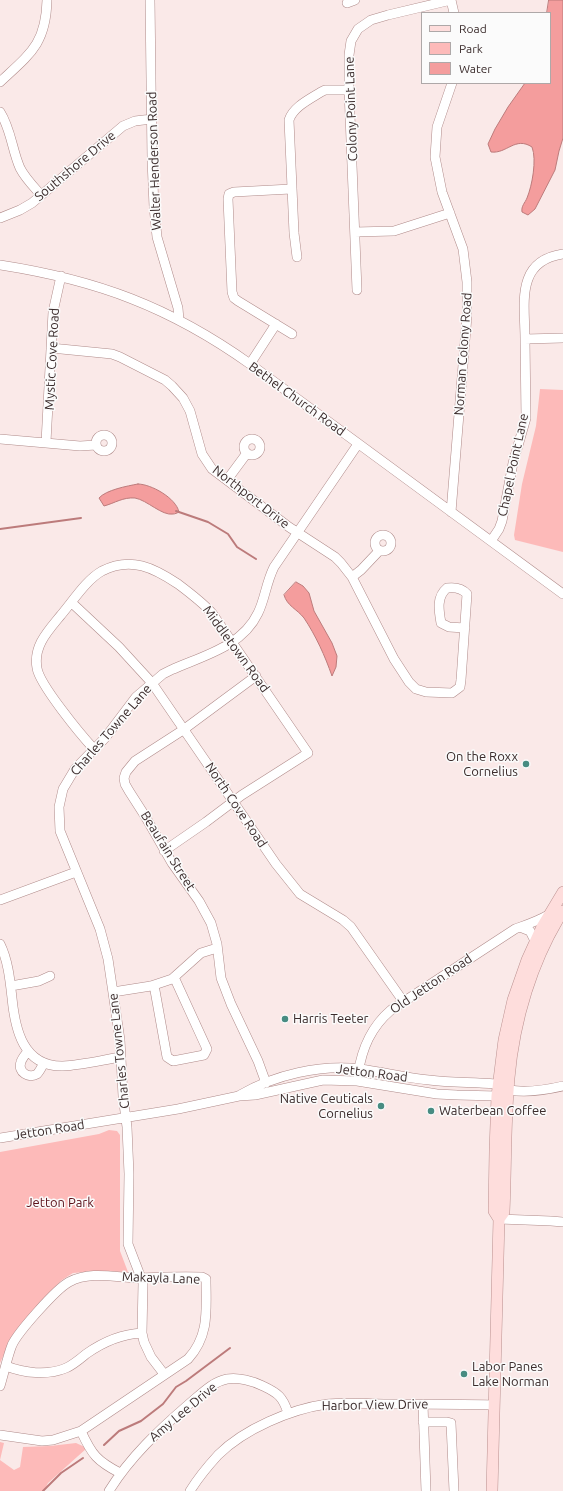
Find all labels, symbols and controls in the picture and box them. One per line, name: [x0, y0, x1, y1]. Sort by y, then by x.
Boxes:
legend: [421, 12, 551, 84]
text: Road: [459, 22, 487, 35]
text: Park: [459, 42, 483, 55]
street label: Colony Point Lane: [341, 56, 361, 162]
text: Water: [459, 62, 492, 75]
street label: Walter Henderson Road: [144, 91, 164, 231]
street label: Southshore Drive: [31, 128, 119, 204]
street label: Norman Colony Road: [451, 292, 475, 416]
street label: Mystic Cove Road: [42, 307, 62, 411]
street label: Bethel Church Road: [246, 359, 348, 439]
street label: Chapel Point Lane: [494, 412, 532, 518]
street label: Northport Drive: [209, 462, 293, 532]
street label: Middletown Road: [199, 603, 273, 695]
street label: Charles Towne Lane: [67, 681, 155, 779]
place label: On the Roxx Cornelius: [446, 749, 518, 780]
street label: North Cove Road: [202, 759, 270, 851]
marker: On the Roxx Cornelius: [521, 759, 531, 769]
street label: Beaufain Street: [137, 808, 199, 894]
street label: Old Jetton Road: [387, 951, 475, 1017]
street label: Charles Towne Lane: [105, 993, 133, 1109]
place label: Harris Teeter: [293, 1011, 369, 1027]
marker: Harris Teeter: [280, 1014, 290, 1024]
street label: Jetton Road: [335, 1061, 409, 1085]
place label: Native Ceuticals Cornelius: [280, 1091, 373, 1122]
marker: Native Ceuticals Cornelius: [376, 1101, 386, 1111]
place label: Waterbean Coffee: [439, 1103, 546, 1119]
marker: Waterbean Coffee: [426, 1106, 436, 1116]
street label: Jetton Road: [12, 1117, 86, 1143]
park label: Jetton Park: [26, 1195, 94, 1211]
street label: Makayla Lane: [122, 1269, 200, 1287]
place label: Labor Panes Lake Norman: [472, 1359, 549, 1390]
marker: Labor Panes Lake Norman: [459, 1369, 469, 1379]
street label: Amy Lee Drive: [146, 1379, 220, 1445]
street label: Harbor View Drive: [322, 1396, 428, 1414]

